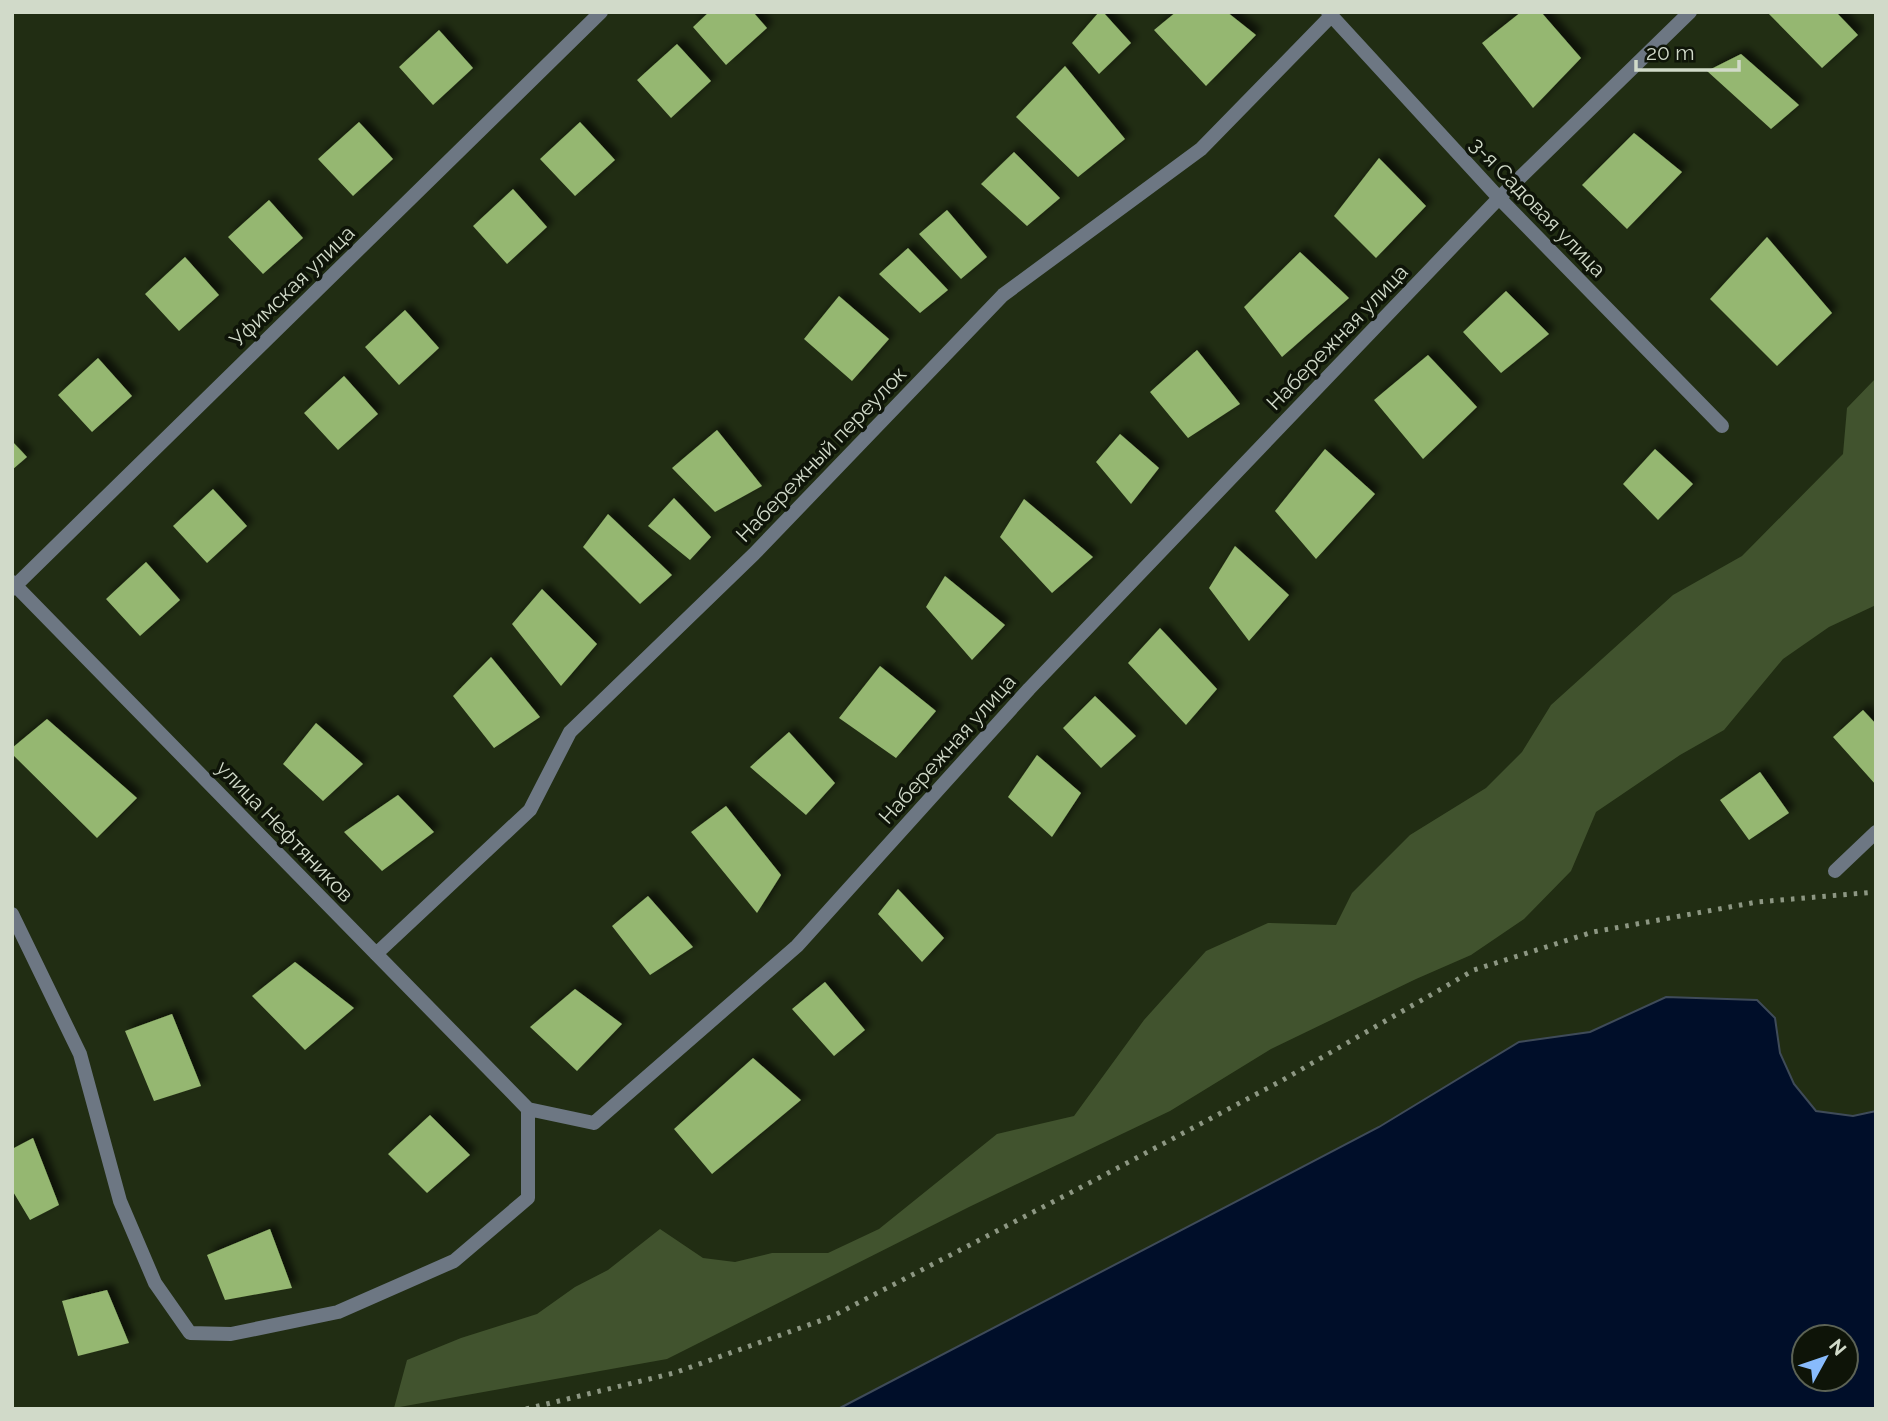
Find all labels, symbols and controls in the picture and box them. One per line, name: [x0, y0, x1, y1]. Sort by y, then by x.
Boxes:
scale bar: [1636, 28, 1739, 72]
text: 20 m: [1646, 40, 1694, 65]
street label: 3-я Садовая улица: [1465, 132, 1611, 282]
street label: Уфимская улица: [224, 220, 360, 352]
street label: Набережная улица: [1261, 259, 1413, 415]
street label: Набережный переулок: [731, 361, 911, 547]
street label: Набережная улица: [873, 669, 1021, 829]
street label: улица Нефтяников: [211, 755, 359, 907]
north arrow: [1790, 1323, 1860, 1393]
text: N: [1825, 1334, 1851, 1360]

